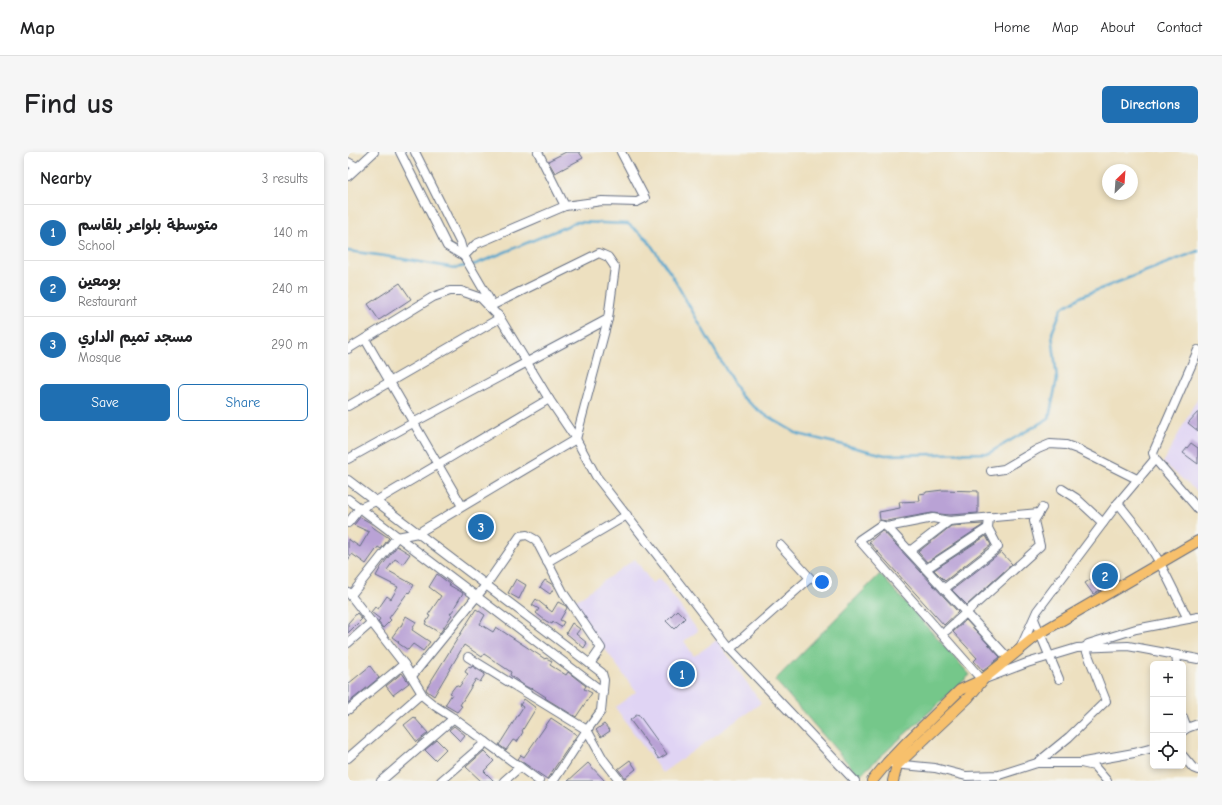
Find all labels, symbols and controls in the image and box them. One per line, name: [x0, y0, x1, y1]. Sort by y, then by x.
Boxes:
text: Map: [20, 17, 55, 39]
text: Home: [994, 19, 1030, 36]
text: Map: [1052, 19, 1078, 36]
text: About: [1100, 19, 1135, 36]
text: Contact: [1157, 19, 1202, 36]
button: Directions: [1102, 86, 1198, 123]
text: Find us: [24, 88, 113, 120]
north arrow: [1102, 164, 1138, 200]
text: Nearby: [40, 169, 91, 188]
text: 3 results: [262, 171, 308, 186]
text: متوسطة بلواعر بلقاسم: [78, 216, 218, 234]
text: 1: [50, 225, 56, 240]
text: 140 m: [274, 225, 308, 240]
text: School: [78, 238, 115, 253]
text: بومعين: [78, 272, 121, 290]
text: 2: [50, 281, 56, 296]
text: 240 m: [272, 281, 308, 296]
text: Restaurant: [78, 294, 137, 309]
text: مسجد تميم الداري: [78, 328, 193, 346]
text: 3: [50, 337, 56, 352]
text: 290 m: [271, 337, 308, 352]
text: Mosque: [78, 350, 121, 365]
button: Save: [40, 384, 170, 421]
button: Share: [178, 384, 308, 421]
pin: 3: [468, 512, 494, 542]
pin: 2: [1092, 561, 1118, 591]
your location: [812, 572, 832, 592]
pin: 1: [669, 659, 695, 689]
map controls: [1150, 661, 1186, 769]
button: +: [1150, 661, 1186, 697]
button: −: [1150, 697, 1186, 733]
button: locate: [1150, 733, 1186, 769]

